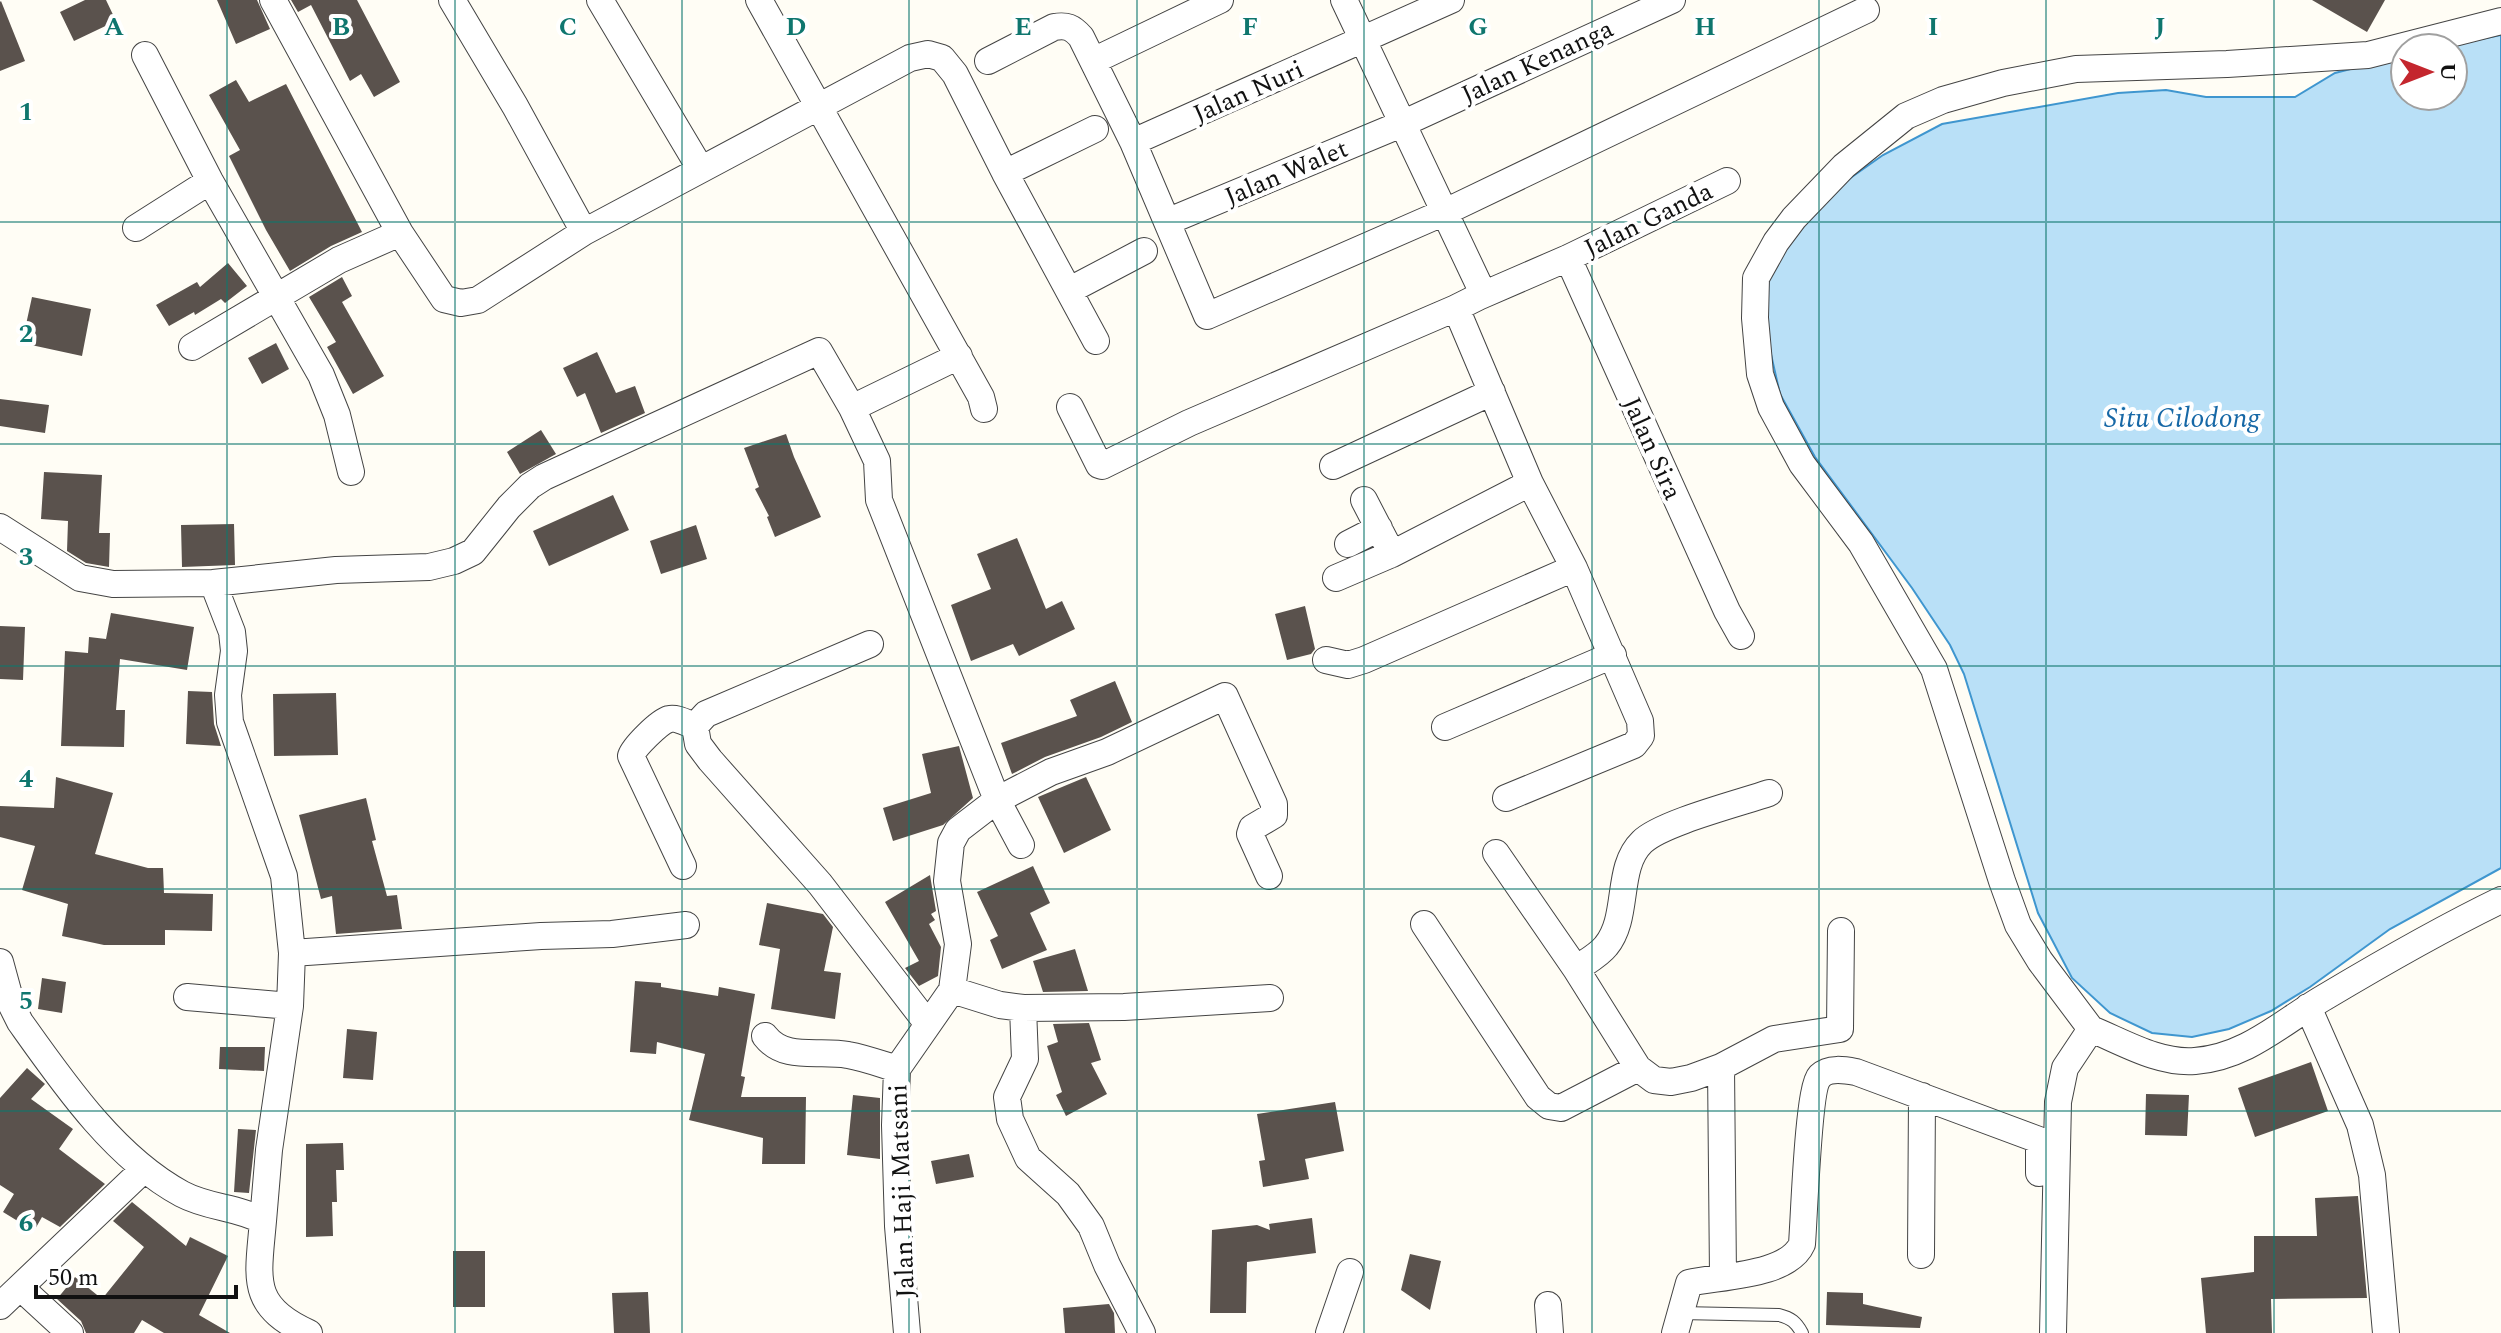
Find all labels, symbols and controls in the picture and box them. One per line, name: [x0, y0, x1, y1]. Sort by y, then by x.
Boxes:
text: A: [104, 7, 124, 47]
text: B: [332, 7, 350, 47]
text: C: [559, 7, 577, 47]
text: D: [786, 7, 806, 47]
text: E: [1014, 7, 1032, 47]
text: F: [1242, 7, 1258, 47]
text: G: [1468, 7, 1488, 47]
text: H: [1694, 7, 1716, 47]
text: I: [1928, 7, 1938, 47]
text: J: [2154, 7, 2166, 47]
street label: Jalan Kenanga: [1455, 9, 1620, 115]
north arrow: [2389, 32, 2469, 112]
street label: Jalan Nuri: [1186, 50, 1310, 134]
text: U: [2431, 63, 2464, 81]
text: 1: [19, 92, 33, 132]
street label: Jalan Walet: [1218, 129, 1354, 217]
street label: Jalan Ganda: [1577, 171, 1720, 268]
text: 2: [19, 314, 33, 354]
street label: Jalan Sira: [1612, 390, 1693, 507]
water label: Situ Cilodong: [2104, 397, 2261, 440]
text: 3: [19, 537, 33, 577]
text: 4: [19, 759, 34, 799]
text: 5: [19, 981, 33, 1021]
street label: Jalan Haji Matsani: [878, 1083, 926, 1299]
text: 6: [19, 1203, 33, 1243]
scale bar: [36, 1249, 236, 1299]
text: 50 m: [48, 1260, 99, 1296]

